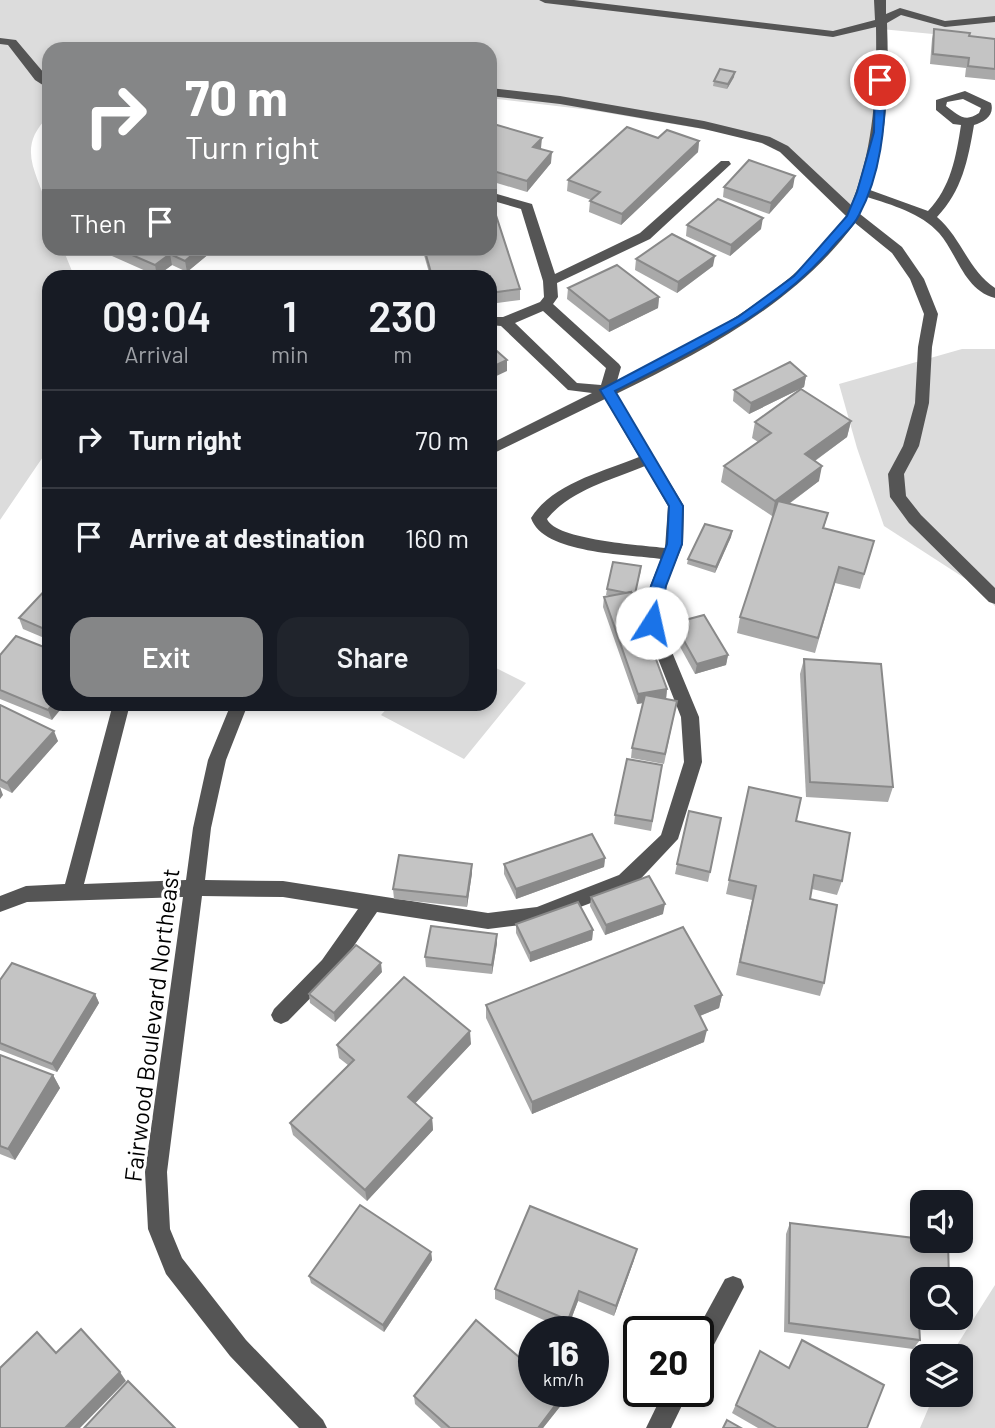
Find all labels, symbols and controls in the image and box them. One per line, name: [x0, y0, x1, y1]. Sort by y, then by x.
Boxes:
pin: [850, 50, 910, 110]
icon: arrive: [861, 61, 899, 99]
text: 70 m: [185, 67, 288, 126]
icon: right: [70, 70, 161, 161]
text: Turn right: [185, 127, 320, 165]
icon: arrive: [141, 203, 179, 241]
text: Then: [70, 207, 127, 238]
text: 09:04: [102, 290, 211, 340]
text: 1: [282, 290, 297, 340]
text: 230: [368, 290, 437, 340]
text: Arrival: [124, 340, 189, 368]
text: min: [271, 340, 308, 368]
text: m: [393, 340, 412, 368]
icon: right: [70, 420, 108, 458]
text: Turn right: [129, 424, 242, 455]
text: 70 m: [415, 424, 469, 455]
icon: arrive: [70, 518, 108, 556]
text: Arrive at destination: [129, 522, 365, 553]
text: 160 m: [405, 522, 469, 553]
position arrow: [615, 586, 689, 660]
button: Exit: [70, 617, 263, 697]
button: Share: [277, 617, 469, 697]
street label: Fairwood Boulevard Northeast: [117, 867, 185, 1183]
map controls: [910, 1190, 973, 1407]
button: sound: [910, 1190, 973, 1253]
button: search: [910, 1267, 973, 1330]
speed limit sign: 20: [623, 1316, 714, 1407]
text: 16: [548, 1331, 579, 1373]
button: layers: [910, 1344, 973, 1407]
text: km/h: [543, 1368, 584, 1390]

